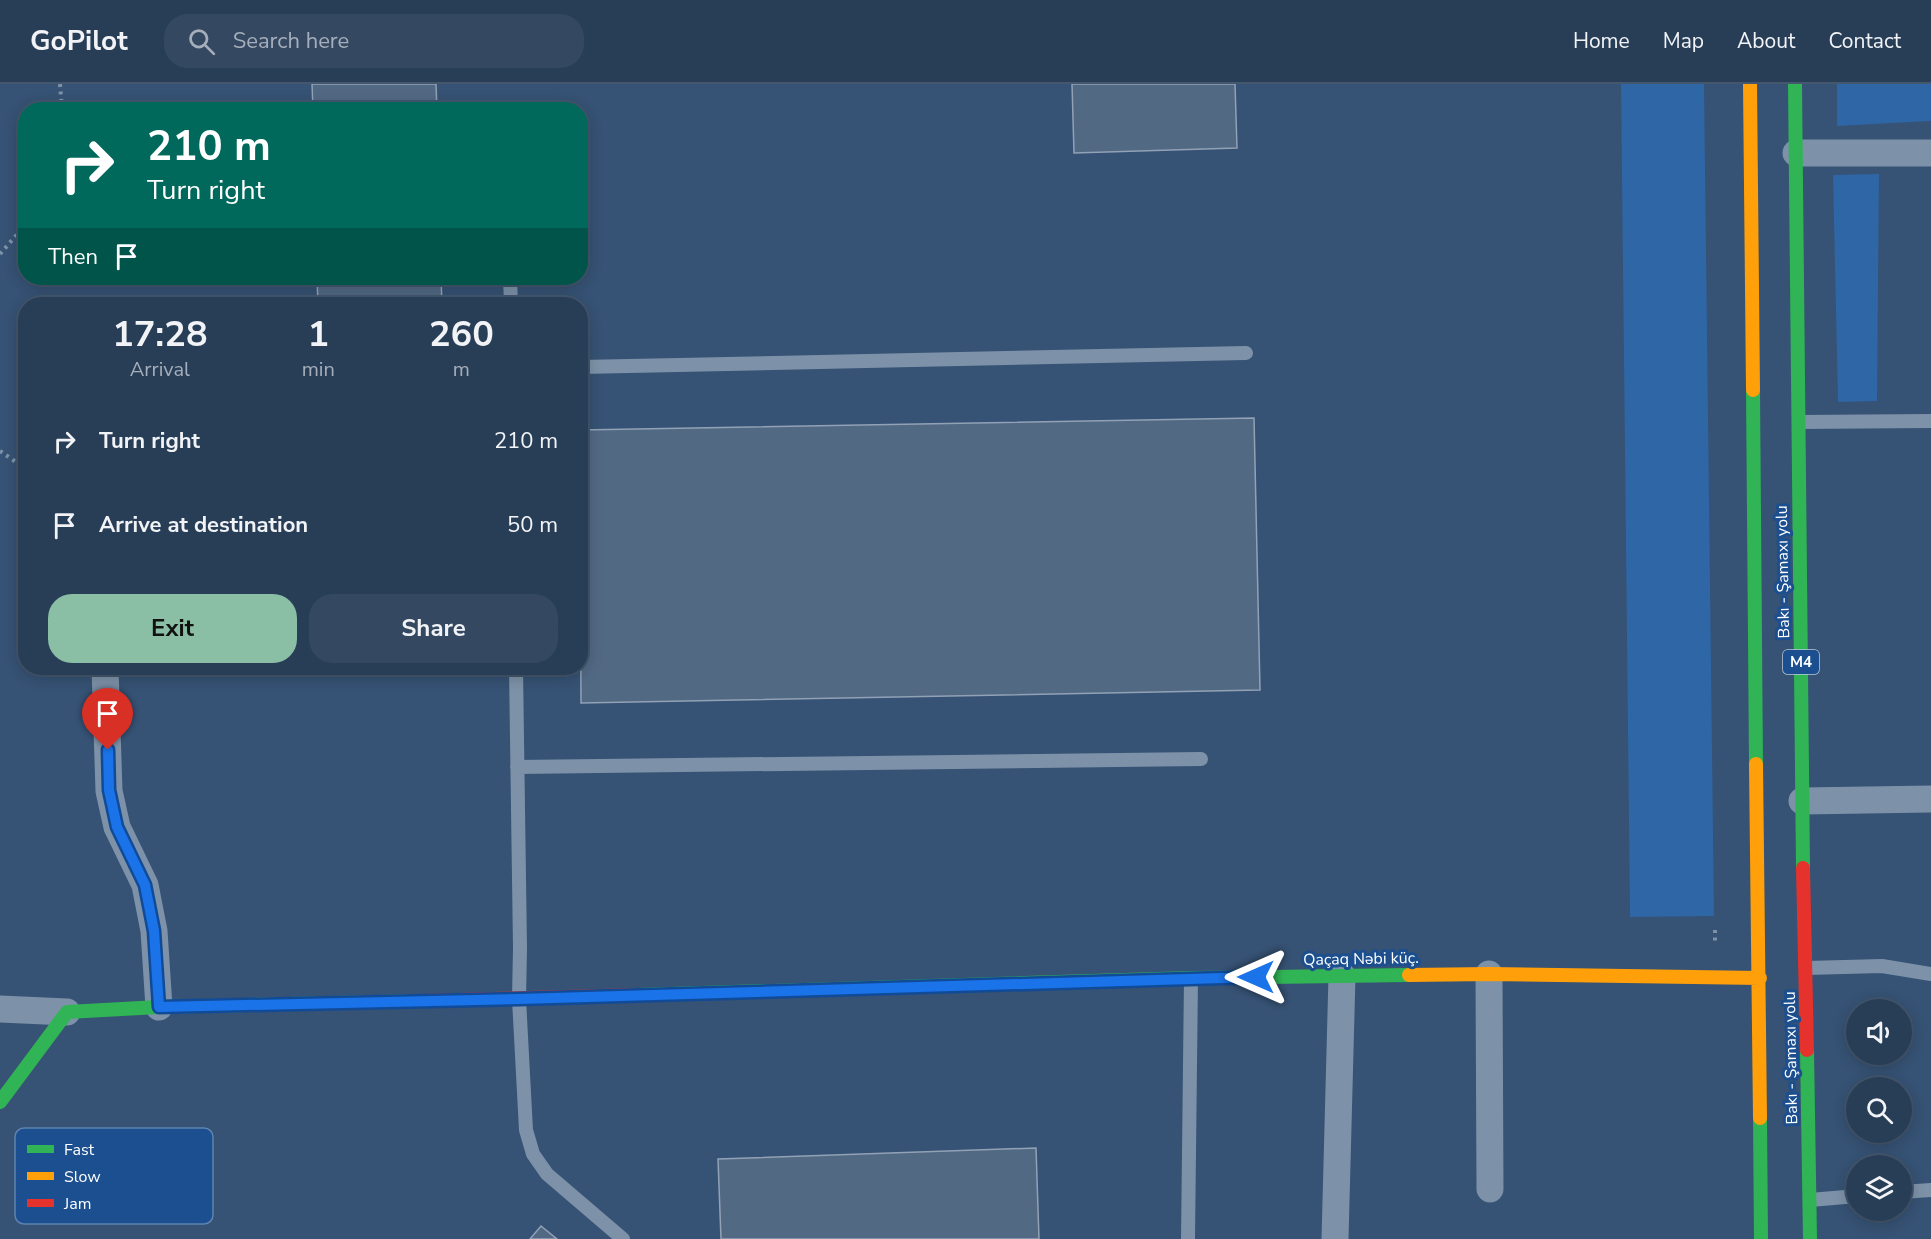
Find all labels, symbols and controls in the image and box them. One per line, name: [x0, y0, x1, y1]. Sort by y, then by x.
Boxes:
search box: [164, 14, 584, 68]
text: GoPilot: [30, 22, 128, 60]
icon: search: [185, 25, 218, 58]
text: Search here: [233, 26, 349, 56]
text: Home: [1573, 27, 1630, 55]
text: Map: [1663, 27, 1704, 55]
text: About: [1737, 27, 1795, 55]
text: Contact: [1828, 27, 1901, 55]
text: 210 m: [147, 118, 271, 175]
icon: right: [48, 126, 126, 204]
text: Turn right: [147, 172, 265, 209]
icon: arrive: [110, 240, 143, 273]
text: Then: [48, 242, 98, 272]
text: 17:28: [112, 310, 208, 359]
text: 1: [307, 310, 329, 359]
text: 260: [429, 310, 494, 359]
text: Arrival: [130, 356, 190, 383]
text: min: [302, 356, 335, 383]
text: m: [453, 356, 470, 383]
icon: right: [48, 425, 81, 458]
text: Turn right: [99, 426, 200, 456]
text: 210 m: [494, 426, 558, 456]
street label: Bakı - Şamaxı yolu: [1771, 505, 1795, 639]
icon: arrive: [48, 509, 81, 542]
text: Arrive at destination: [99, 510, 308, 540]
text: 50 m: [507, 510, 558, 540]
button: Exit: [48, 594, 297, 663]
button: Share: [309, 594, 558, 663]
road number: M4: [1783, 650, 1819, 674]
pin: [82, 688, 133, 750]
icon: arrive: [91, 697, 124, 730]
position arrow: [1224, 945, 1288, 1009]
street label: Qaçaq Nəbi küç.: [1303, 947, 1419, 971]
street label: Bakı - Şamaxı yolu: [1779, 991, 1803, 1125]
map controls: [1846, 999, 1912, 1221]
button: sound: [1846, 999, 1912, 1065]
button: search: [1846, 1077, 1912, 1143]
legend: [15, 1128, 213, 1224]
text: Fast: [64, 1139, 95, 1161]
button: layers: [1846, 1155, 1912, 1221]
text: Slow: [64, 1166, 101, 1188]
text: Jam: [63, 1193, 91, 1215]

